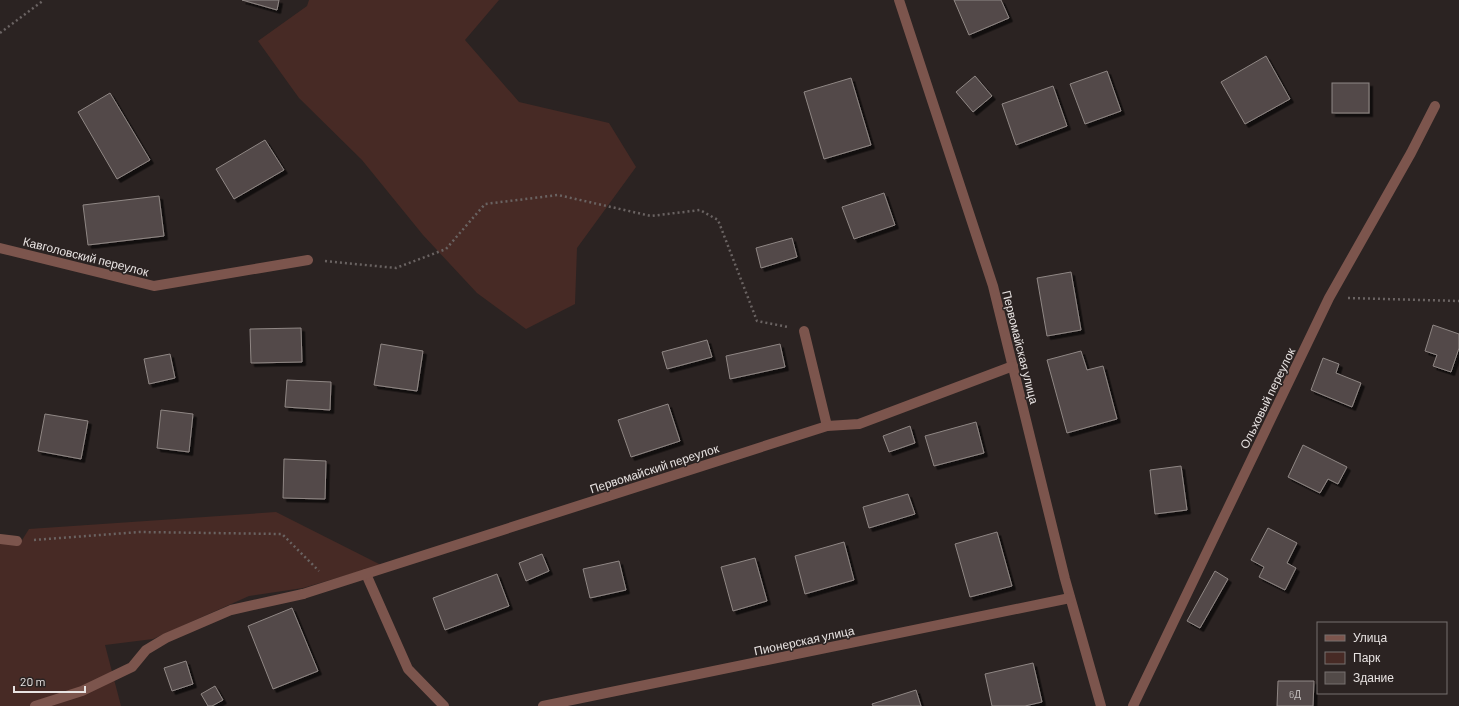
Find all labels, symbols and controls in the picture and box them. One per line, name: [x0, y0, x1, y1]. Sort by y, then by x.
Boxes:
street label: Кавголовский переулок: [22, 234, 151, 280]
street label: Первомайская улица: [999, 289, 1042, 406]
street label: Ольховый переулок: [1237, 345, 1299, 451]
street label: Первомайский переулок: [588, 440, 721, 496]
street label: Пионерская улица: [753, 622, 856, 658]
legend: [1317, 622, 1447, 694]
text: Улица: [1353, 630, 1387, 645]
text: Парк: [1353, 650, 1381, 665]
scale bar: [14, 668, 85, 694]
text: Здание: [1353, 670, 1394, 685]
text: 20 m: [20, 674, 46, 688]
house number: 6Д: [1289, 688, 1301, 700]

